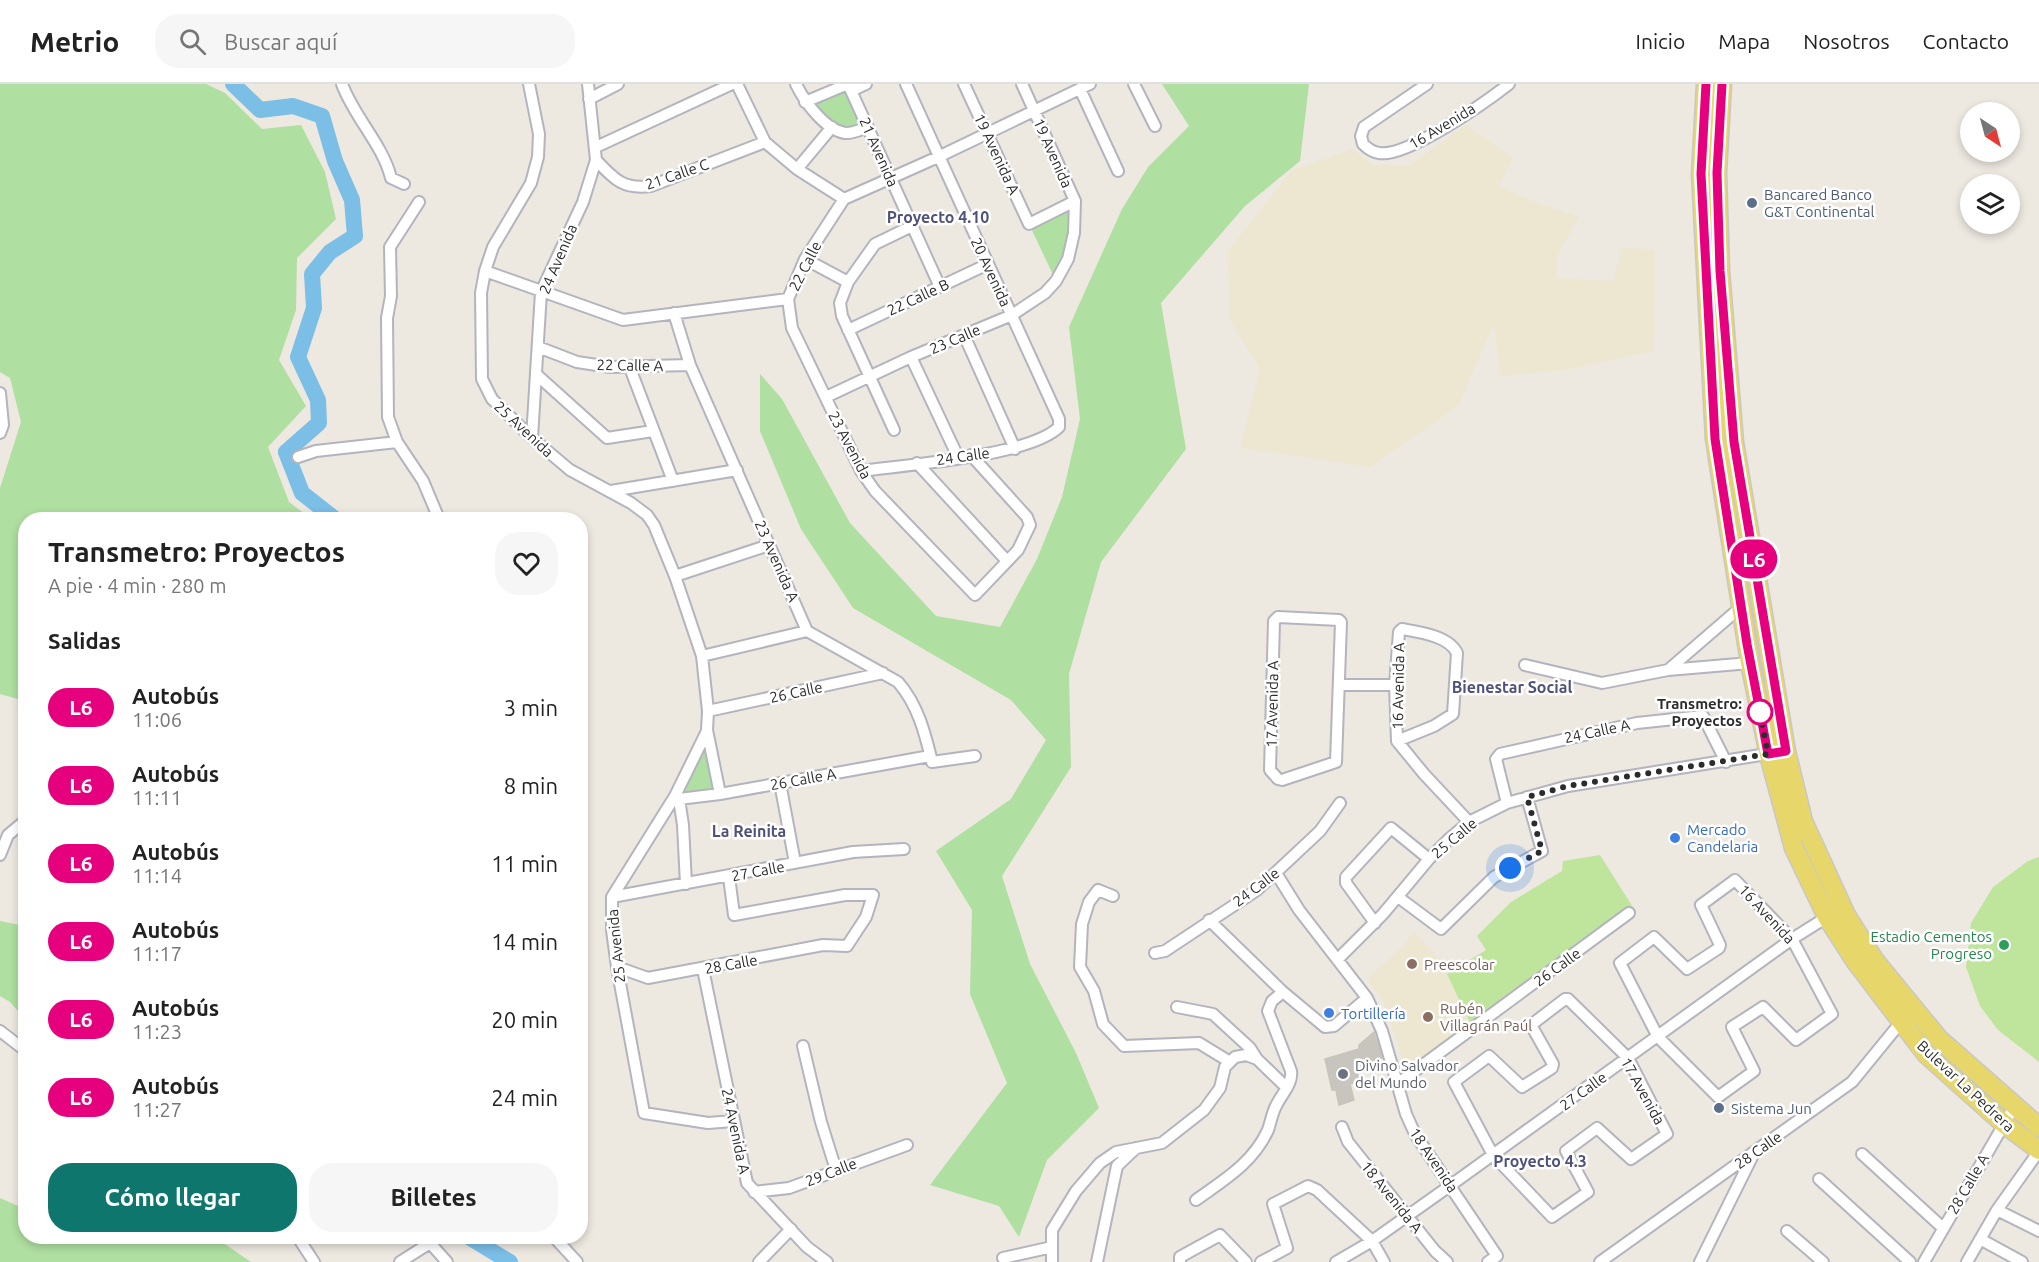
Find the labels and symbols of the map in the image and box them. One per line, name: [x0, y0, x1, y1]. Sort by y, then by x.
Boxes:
street label: 16 Avenida: [1406, 100, 1478, 152]
north arrow: [1960, 102, 2020, 162]
street label: 19 Avenida A: [971, 111, 1023, 197]
street label: 21 Avenida: [856, 115, 902, 189]
street label: 19 Avenida: [1030, 116, 1076, 190]
street label: 21 Calle C: [643, 155, 711, 193]
place label: Bancared Banco G&T Continental: [1764, 186, 1875, 220]
marker: Bancared Banco G&T Continental: [1745, 196, 1759, 210]
district label: Proyecto 4.10: [887, 208, 989, 226]
street label: 24 Avenida: [536, 222, 580, 296]
street label: 20 Avenida: [968, 235, 1014, 309]
street label: 22 Calle: [785, 238, 825, 294]
street label: 22 Calle B: [884, 275, 952, 319]
street label: 23 Calle: [927, 321, 983, 357]
street label: 22 Calle A: [597, 356, 664, 374]
street label: 25 Avenida: [491, 397, 557, 461]
street label: 23 Avenida: [825, 408, 875, 482]
street label: 24 Calle: [935, 444, 991, 468]
street label: 23 Avenida A: [751, 518, 803, 605]
line badge: L6: [1727, 540, 1781, 578]
street label: 16 Avenida A: [1389, 642, 1407, 730]
street label: 17 Avenida A: [1263, 660, 1281, 748]
street label: 26 Calle: [768, 678, 824, 706]
district label: Bienestar Social: [1452, 678, 1572, 696]
place label: Transmetro: Proyectos: [1657, 695, 1742, 729]
marker: Transmetro: Proyectos: [1747, 699, 1773, 725]
street label: 24 Calle A: [1563, 716, 1632, 746]
street label: 26 Calle A: [769, 765, 838, 793]
street label: 25 Calle: [1428, 814, 1480, 862]
place label: Mercado Candelaria: [1687, 821, 1758, 855]
district label: La Reinita: [712, 822, 786, 840]
marker: Mercado Candelaria: [1668, 831, 1682, 845]
your location: [1495, 853, 1525, 883]
street label: 27 Calle: [730, 858, 786, 884]
street label: 24 Calle: [1230, 864, 1282, 910]
street label: 16 Avenida: [1735, 881, 1799, 947]
street label: 25 Avenida: [604, 908, 628, 984]
place label: Estadio Cementos Progreso: [1870, 928, 1992, 962]
marker: Estadio Cementos Progreso: [1997, 938, 2011, 952]
street label: 26 Calle: [1530, 944, 1584, 990]
street label: 28 Calle: [703, 951, 759, 977]
place label: Preescolar: [1424, 956, 1495, 973]
marker: Preescolar: [1405, 957, 1419, 971]
place label: Rubén Villagrán Paúl: [1440, 1000, 1532, 1034]
place label: Tortillería: [1341, 1005, 1406, 1022]
marker: Tortillería: [1322, 1006, 1336, 1020]
marker: Rubén Villagrán Paúl: [1421, 1010, 1435, 1024]
street label: Bulevar La Pedrera: [1914, 1037, 2018, 1135]
street label: 17 Avenida: [1618, 1054, 1668, 1128]
place label: Divino Salvador del Mundo: [1355, 1057, 1459, 1091]
marker: Divino Salvador del Mundo: [1336, 1067, 1350, 1081]
street label: 27 Calle: [1556, 1068, 1610, 1114]
street label: 24 Avenida A: [719, 1086, 753, 1176]
place label: Sistema Jun: [1731, 1100, 1812, 1117]
marker: Sistema Jun: [1712, 1101, 1726, 1115]
street label: 18 Avenida: [1406, 1124, 1462, 1196]
street label: 28 Calle: [1731, 1128, 1785, 1172]
street label: 28 Calle A: [1944, 1151, 1992, 1217]
district label: Proyecto 4.3: [1493, 1152, 1587, 1170]
street label: 29 Calle: [803, 1154, 859, 1190]
street label: 18 Avenida A: [1358, 1158, 1426, 1236]

